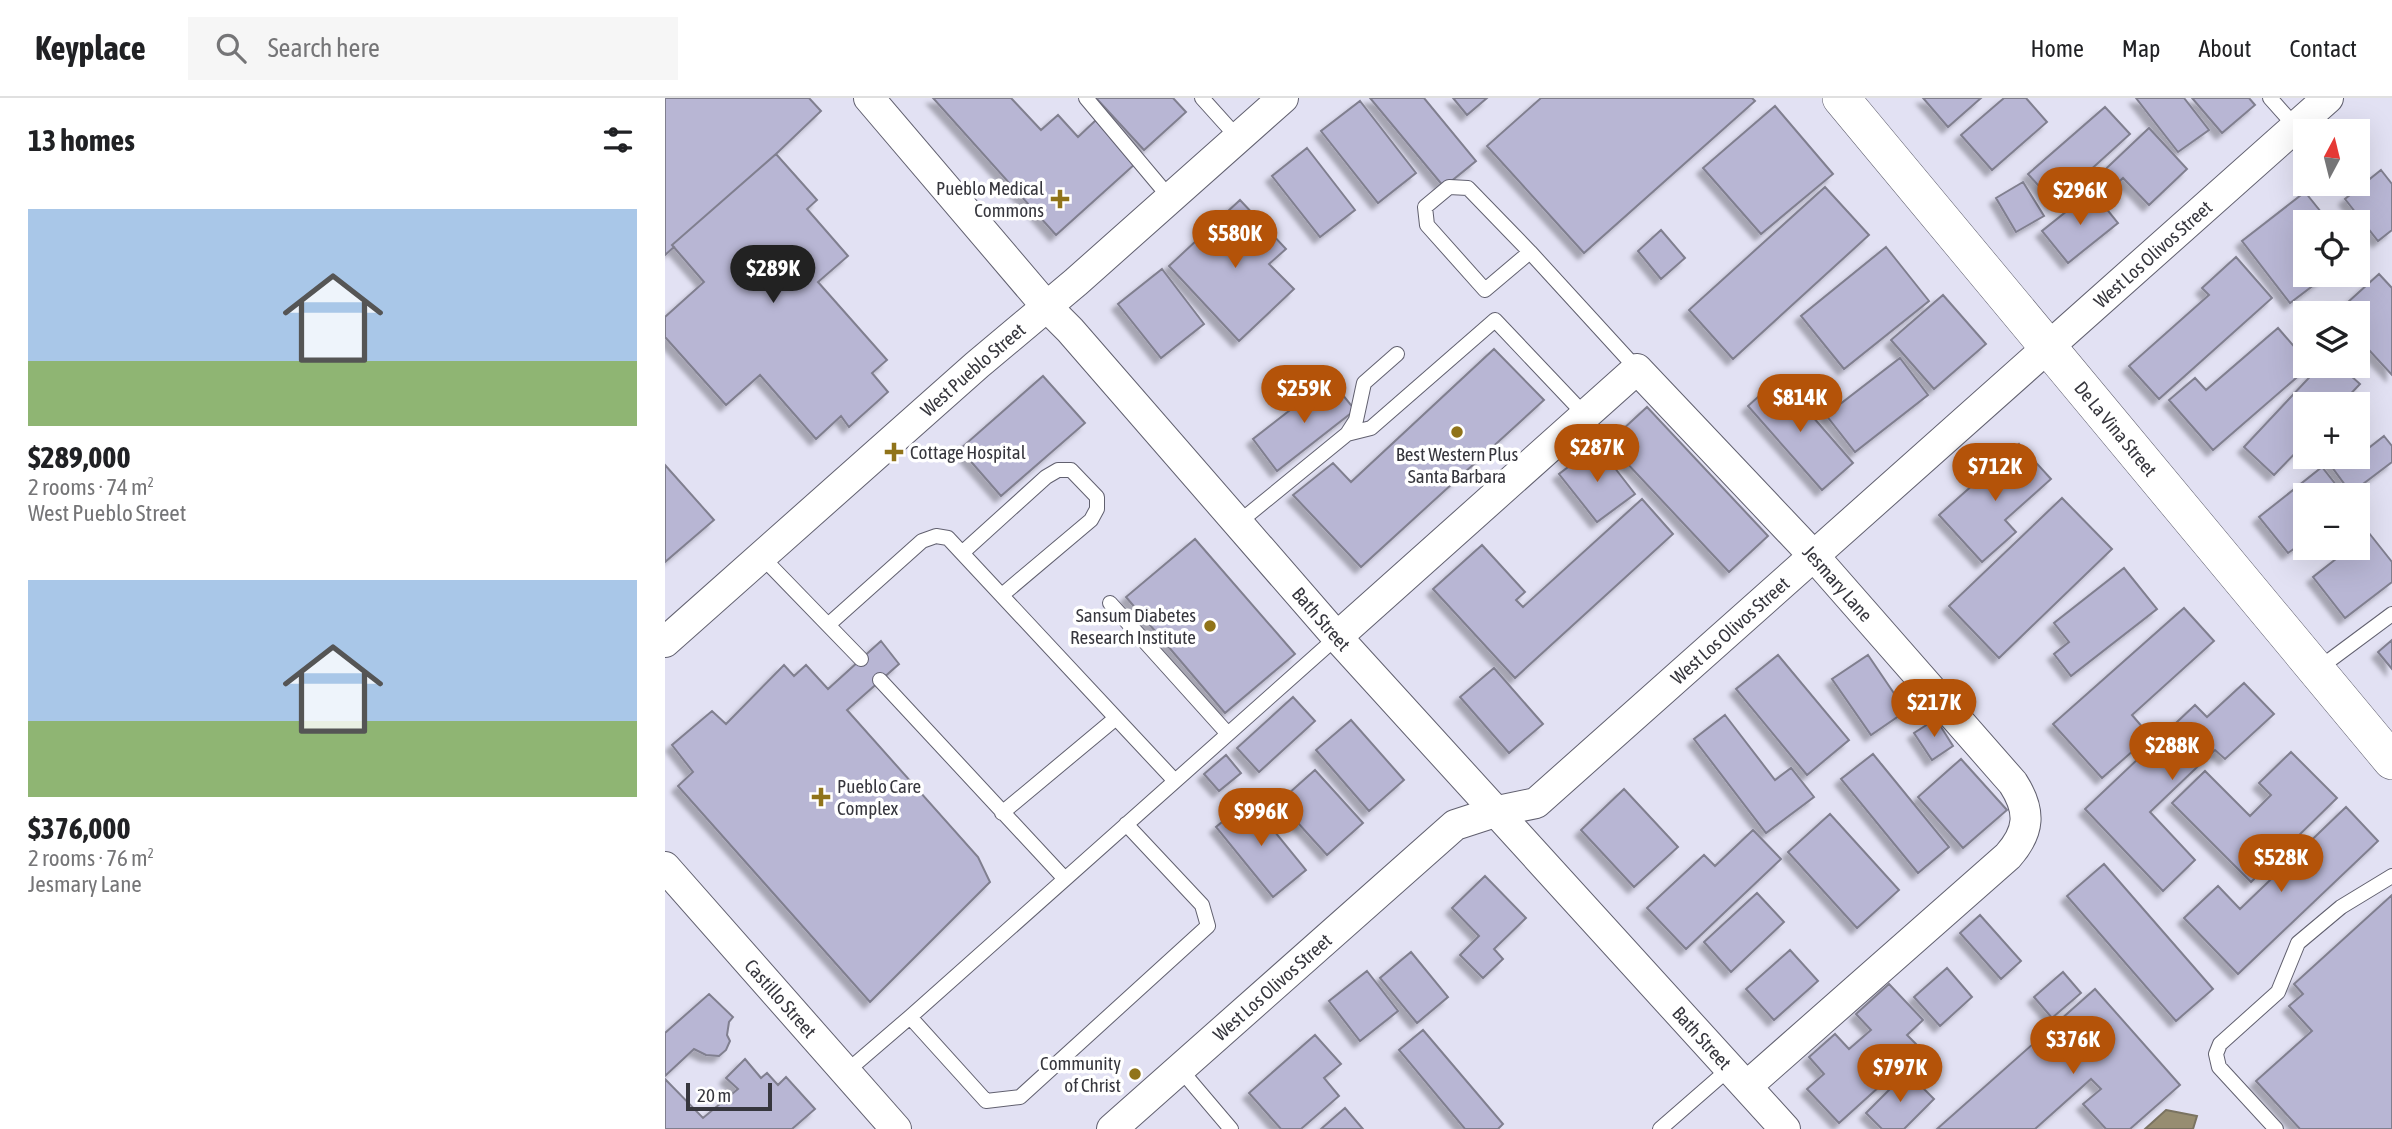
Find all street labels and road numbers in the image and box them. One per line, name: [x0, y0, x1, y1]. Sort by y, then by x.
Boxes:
street label: West Los Olivos Street: [2089, 196, 2216, 312]
street label: West Pueblo Street: [916, 318, 1029, 421]
street label: De La Vina Street: [2070, 377, 2162, 481]
street label: Jesmary Lane: [1799, 541, 1877, 626]
street label: West Los Olivos Street: [1666, 572, 1793, 689]
street label: Bath Street: [1288, 583, 1355, 655]
street label: West Los Olivos Street: [1209, 929, 1336, 1045]
street label: Castillo Street: [740, 955, 821, 1042]
street label: Bath Street: [1668, 1002, 1736, 1074]

